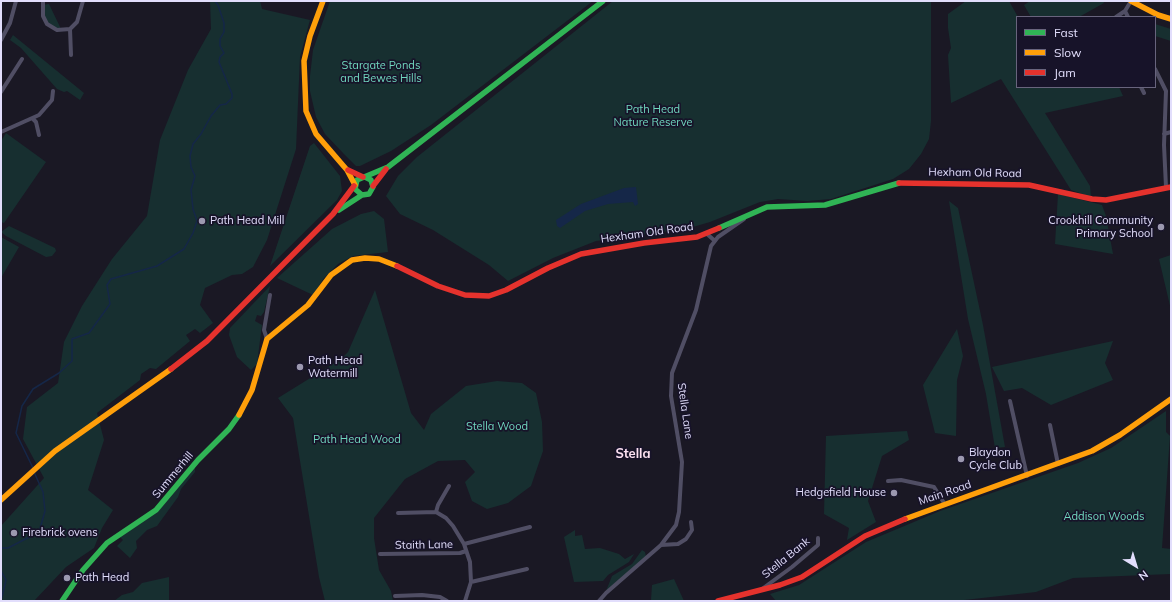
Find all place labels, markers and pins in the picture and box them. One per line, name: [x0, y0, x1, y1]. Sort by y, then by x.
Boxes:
place label: Path Head Mill: [210, 214, 284, 228]
place label: Crookhill Community Primary School: [1048, 214, 1153, 240]
marker: Path Head Mill: [197, 216, 207, 226]
marker: Crookhill Community Primary School: [1156, 222, 1166, 232]
place label: Path Head Watermill: [308, 354, 362, 380]
marker: Path Head Watermill: [295, 362, 305, 372]
place label: Blaydon Cycle Club: [969, 446, 1022, 472]
marker: Blaydon Cycle Club: [956, 454, 966, 464]
place label: Hedgefield House: [795, 486, 886, 500]
marker: Hedgefield House: [889, 488, 899, 498]
place label: Firebrick ovens: [22, 526, 98, 540]
marker: Firebrick ovens: [9, 528, 19, 538]
place label: Path Head: [75, 571, 129, 585]
marker: Path Head: [62, 573, 72, 583]

